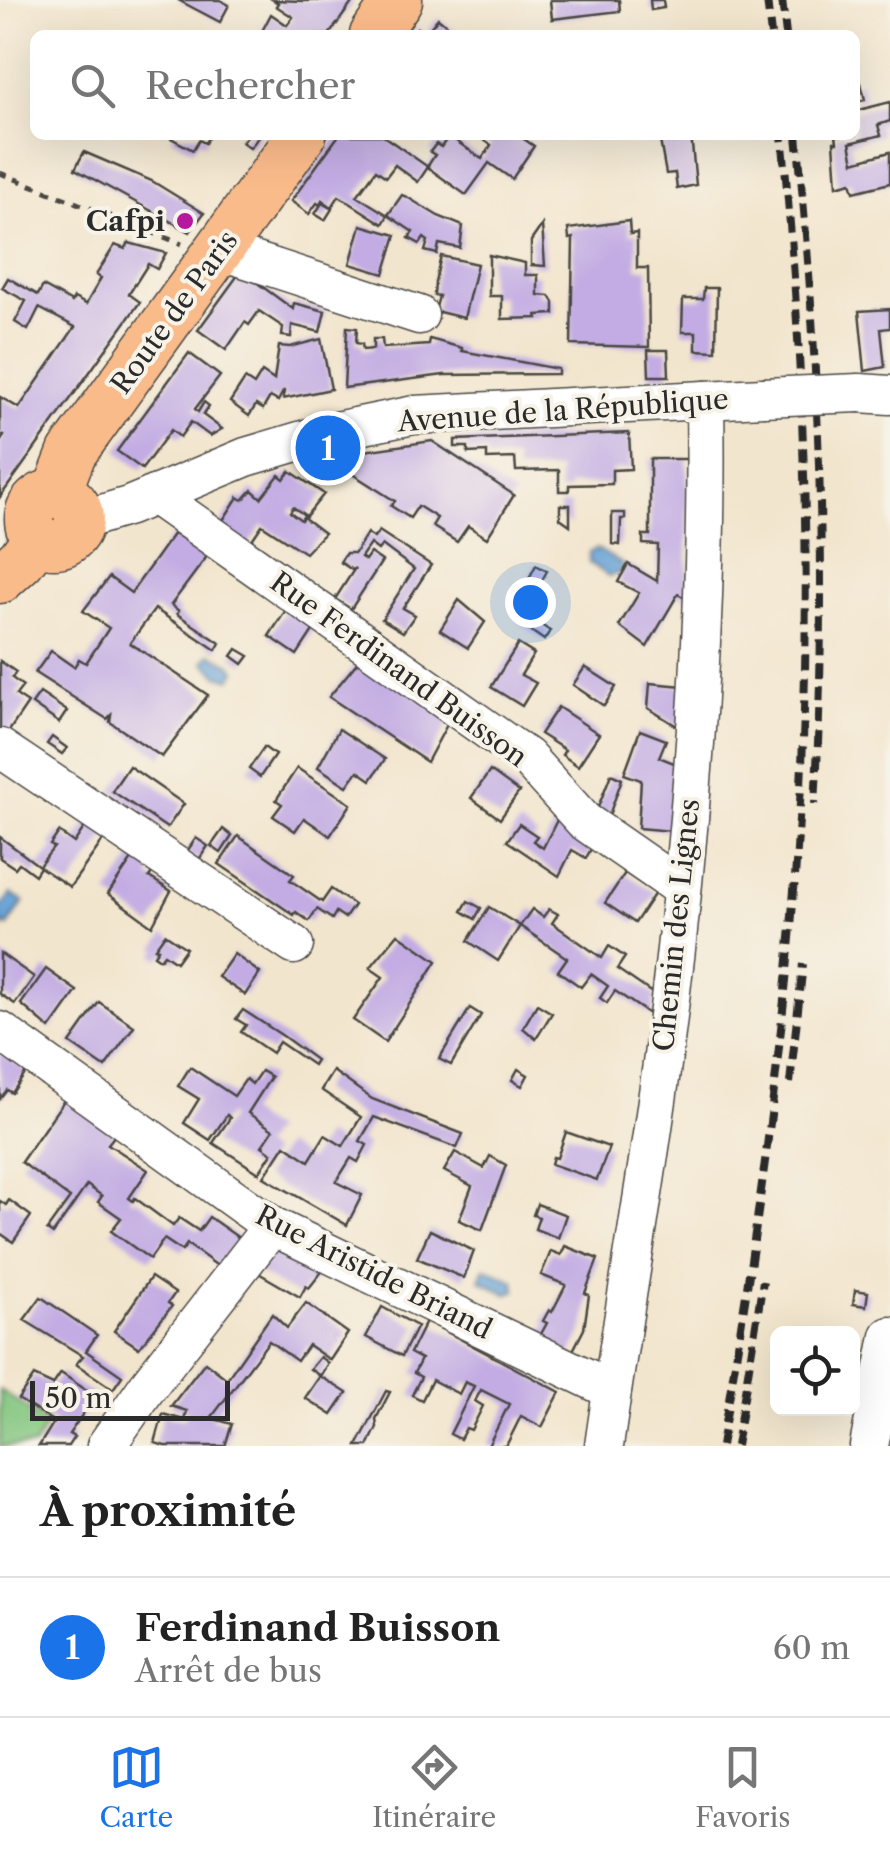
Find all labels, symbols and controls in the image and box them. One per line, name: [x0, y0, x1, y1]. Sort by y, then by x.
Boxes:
search box: [30, 30, 860, 140]
icon: search: [65, 58, 120, 113]
text: Rechercher: [145, 62, 355, 109]
place label: Cafpi: [86, 204, 165, 238]
marker: Cafpi: [174, 210, 196, 232]
street label: Route de Paris: [103, 224, 245, 400]
street label: Avenue de la République: [395, 381, 730, 439]
pin: 1: [296, 410, 360, 486]
street label: Rue Ferdinand Buisson: [264, 564, 534, 774]
your location: [505, 577, 556, 628]
street label: Chemin des Lignes: [646, 797, 706, 1053]
street label: Rue Aristide Briand: [250, 1198, 498, 1346]
map controls: [770, 1326, 860, 1416]
button: locate: [770, 1326, 860, 1416]
scale bar: [30, 1376, 230, 1420]
text: 50 m: [45, 1381, 112, 1415]
text: À proximité: [40, 1485, 296, 1537]
text: Ferdinand Buisson: [135, 1604, 500, 1651]
text: 1: [65, 1628, 80, 1667]
text: 60 m: [773, 1628, 850, 1667]
text: Arrêt de bus: [135, 1651, 322, 1690]
tab: Carte: [100, 1740, 173, 1834]
tab: Itinéraire: [372, 1740, 496, 1834]
tab: Favoris: [695, 1740, 790, 1834]

